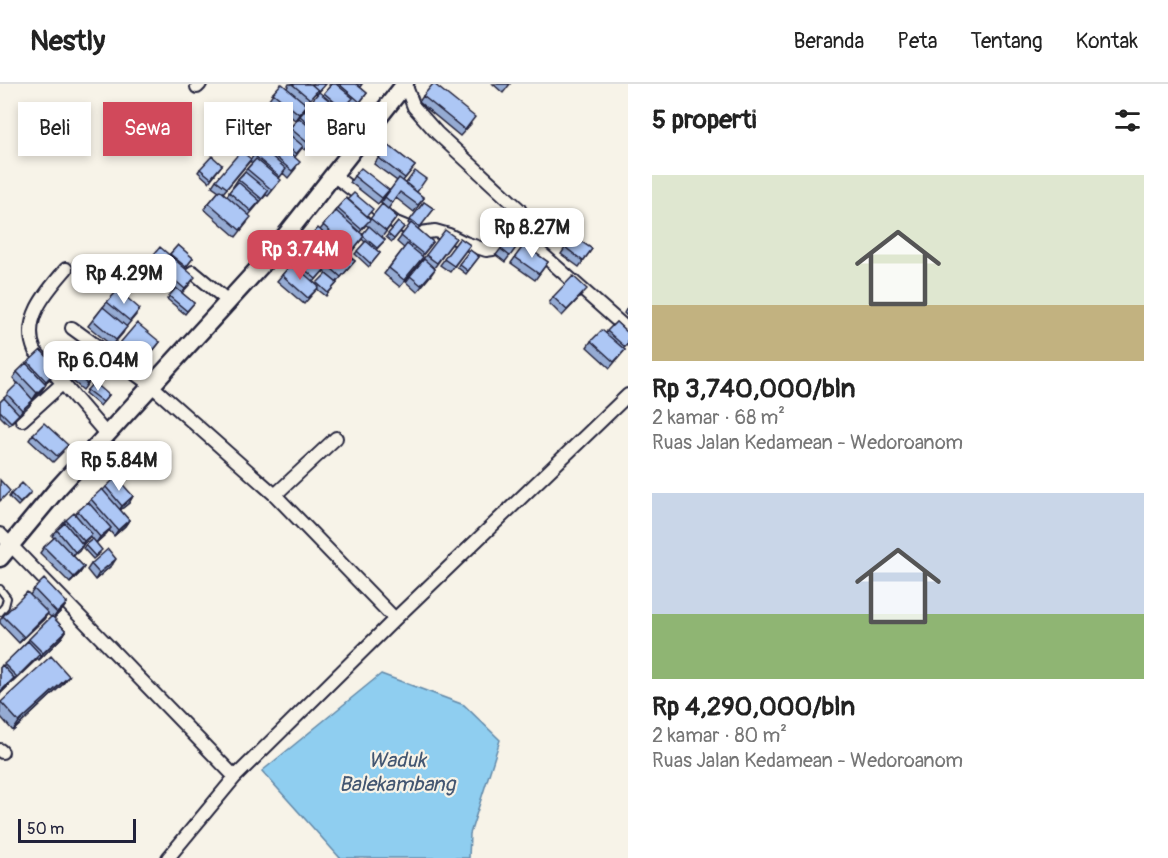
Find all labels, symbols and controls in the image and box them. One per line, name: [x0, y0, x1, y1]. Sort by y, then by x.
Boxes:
text: Nestly: [30, 24, 105, 59]
text: Beranda: [794, 28, 864, 55]
text: Peta: [897, 28, 938, 55]
text: Tentang: [971, 28, 1043, 55]
text: Kontak: [1076, 28, 1138, 55]
chip: Beli: [18, 102, 91, 156]
chip: Sewa: [103, 102, 192, 156]
chip: Filter: [204, 102, 293, 156]
chip: Baru: [305, 102, 387, 156]
text: 5 properti: [652, 104, 756, 136]
icon: filters: [1111, 104, 1144, 137]
pin: Rp 8.27M: [470, 208, 594, 259]
icon: home: [844, 214, 952, 322]
text: Rp 8.27M: [494, 215, 570, 240]
pin: Rp 3.74M: [238, 230, 362, 281]
text: Rp 3.74M: [261, 237, 339, 262]
pin: Rp 4.29M: [62, 254, 186, 305]
text: Rp 4.29M: [85, 261, 163, 286]
pin: Rp 6.04M: [36, 341, 160, 392]
text: Rp 6.04M: [57, 348, 139, 373]
text: Rp 3,740,000/bln: [652, 373, 856, 405]
text: 2 kamar · 68 m²: [652, 405, 785, 430]
text: Ruas Jalan Kedamean - Wedoroanom: [652, 430, 963, 455]
pin: Rp 5.84M: [57, 441, 181, 492]
text: Rp 5.84M: [81, 448, 157, 473]
icon: home: [844, 532, 952, 640]
text: Rp 4,290,000/bln: [652, 691, 855, 723]
text: 2 kamar · 80 m²: [652, 723, 787, 748]
water label: Waduk Balekambang: [339, 747, 456, 798]
text: Ruas Jalan Kedamean - Wedoroanom: [652, 748, 963, 773]
scale bar: [18, 816, 136, 844]
text: 50 m: [27, 819, 64, 839]

